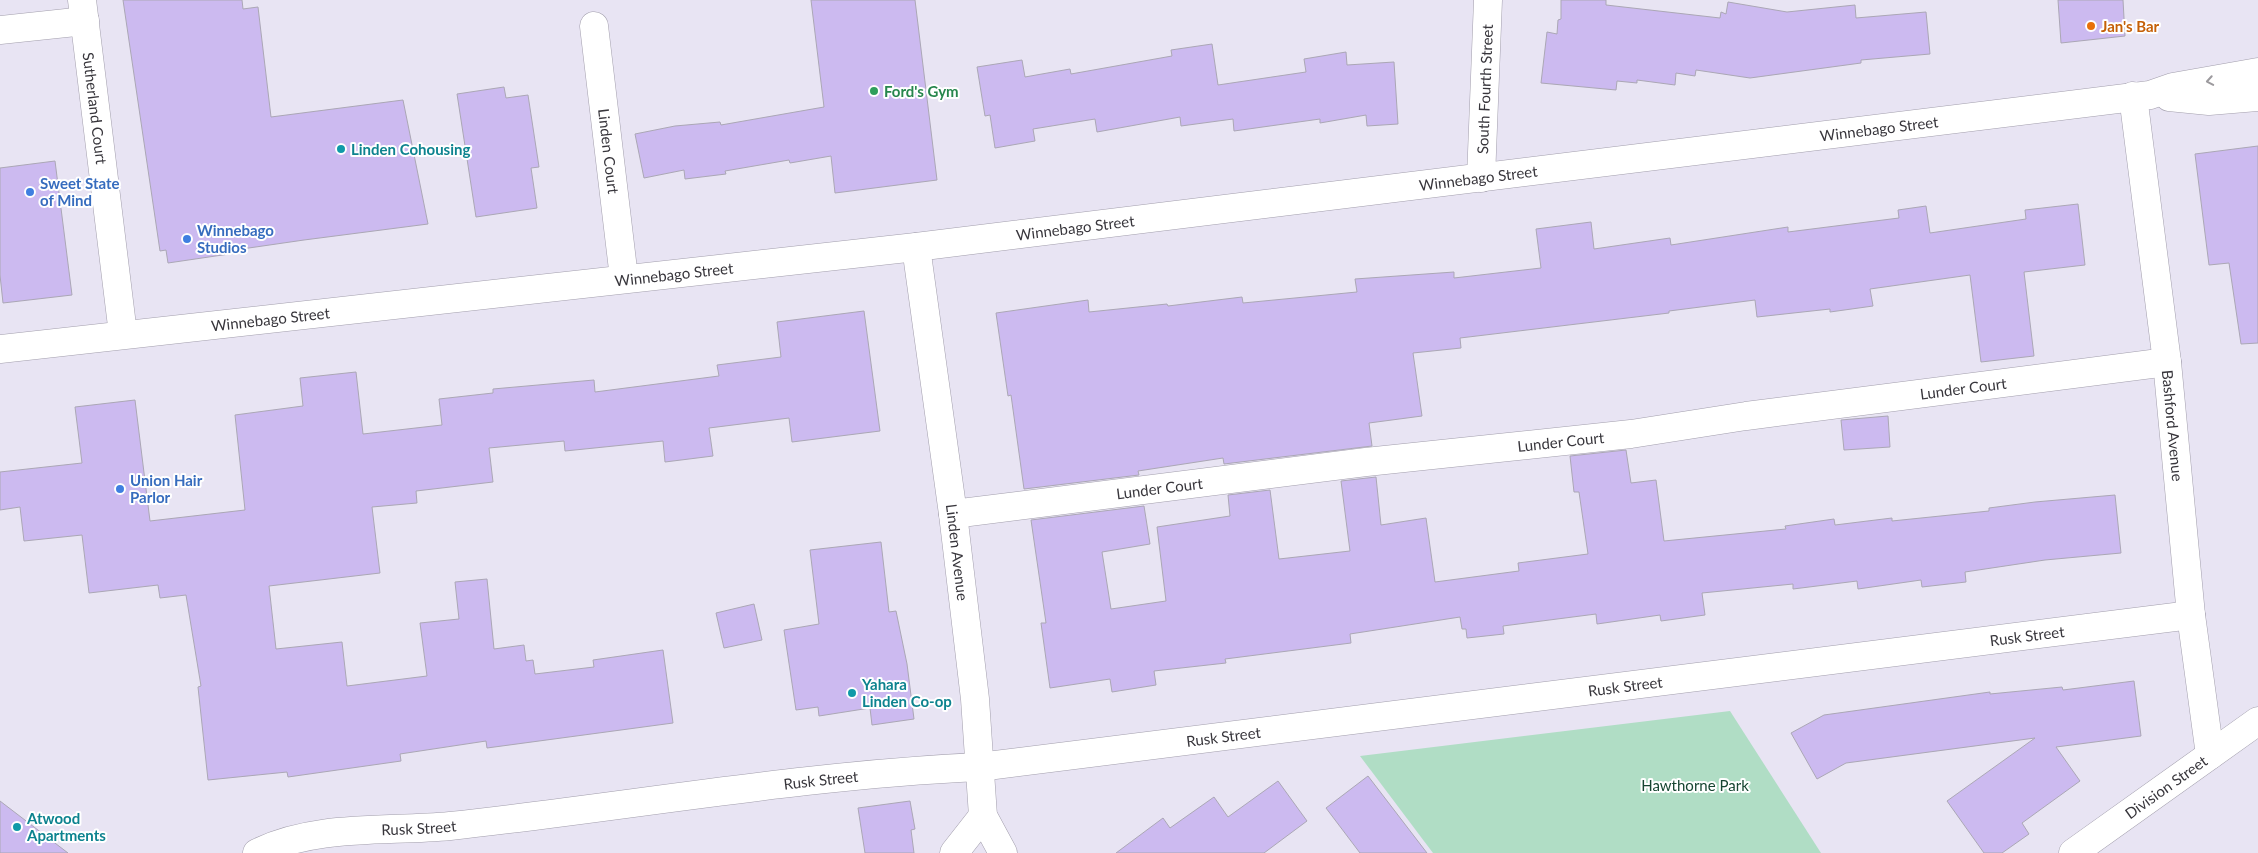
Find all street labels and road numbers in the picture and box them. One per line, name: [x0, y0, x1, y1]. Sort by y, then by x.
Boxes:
street label: South Fourth Street: [1473, 23, 1496, 154]
street label: Sutherland Court: [79, 51, 111, 166]
street label: Linden Court: [595, 107, 623, 195]
street label: Winnebago Street: [1819, 112, 1940, 145]
street label: Winnebago Street: [1418, 161, 1539, 194]
street label: Winnebago Street: [1015, 211, 1136, 244]
street label: Winnebago Street: [614, 258, 735, 290]
street label: Winnebago Street: [210, 303, 331, 334]
street label: Bashford Avenue: [2159, 369, 2187, 482]
street label: Lunder Court: [1919, 374, 2008, 403]
street label: Lunder Court: [1516, 428, 1605, 455]
street label: Lunder Court: [1115, 474, 1204, 502]
street label: Linden Avenue: [943, 503, 972, 602]
street label: Rusk Street: [1989, 622, 2066, 649]
street label: Rusk Street: [1587, 672, 1664, 700]
street label: Rusk Street: [1185, 723, 1262, 750]
street label: Division Street: [2121, 751, 2211, 822]
street label: Rusk Street: [783, 767, 860, 793]
street label: Rusk Street: [381, 816, 458, 838]

